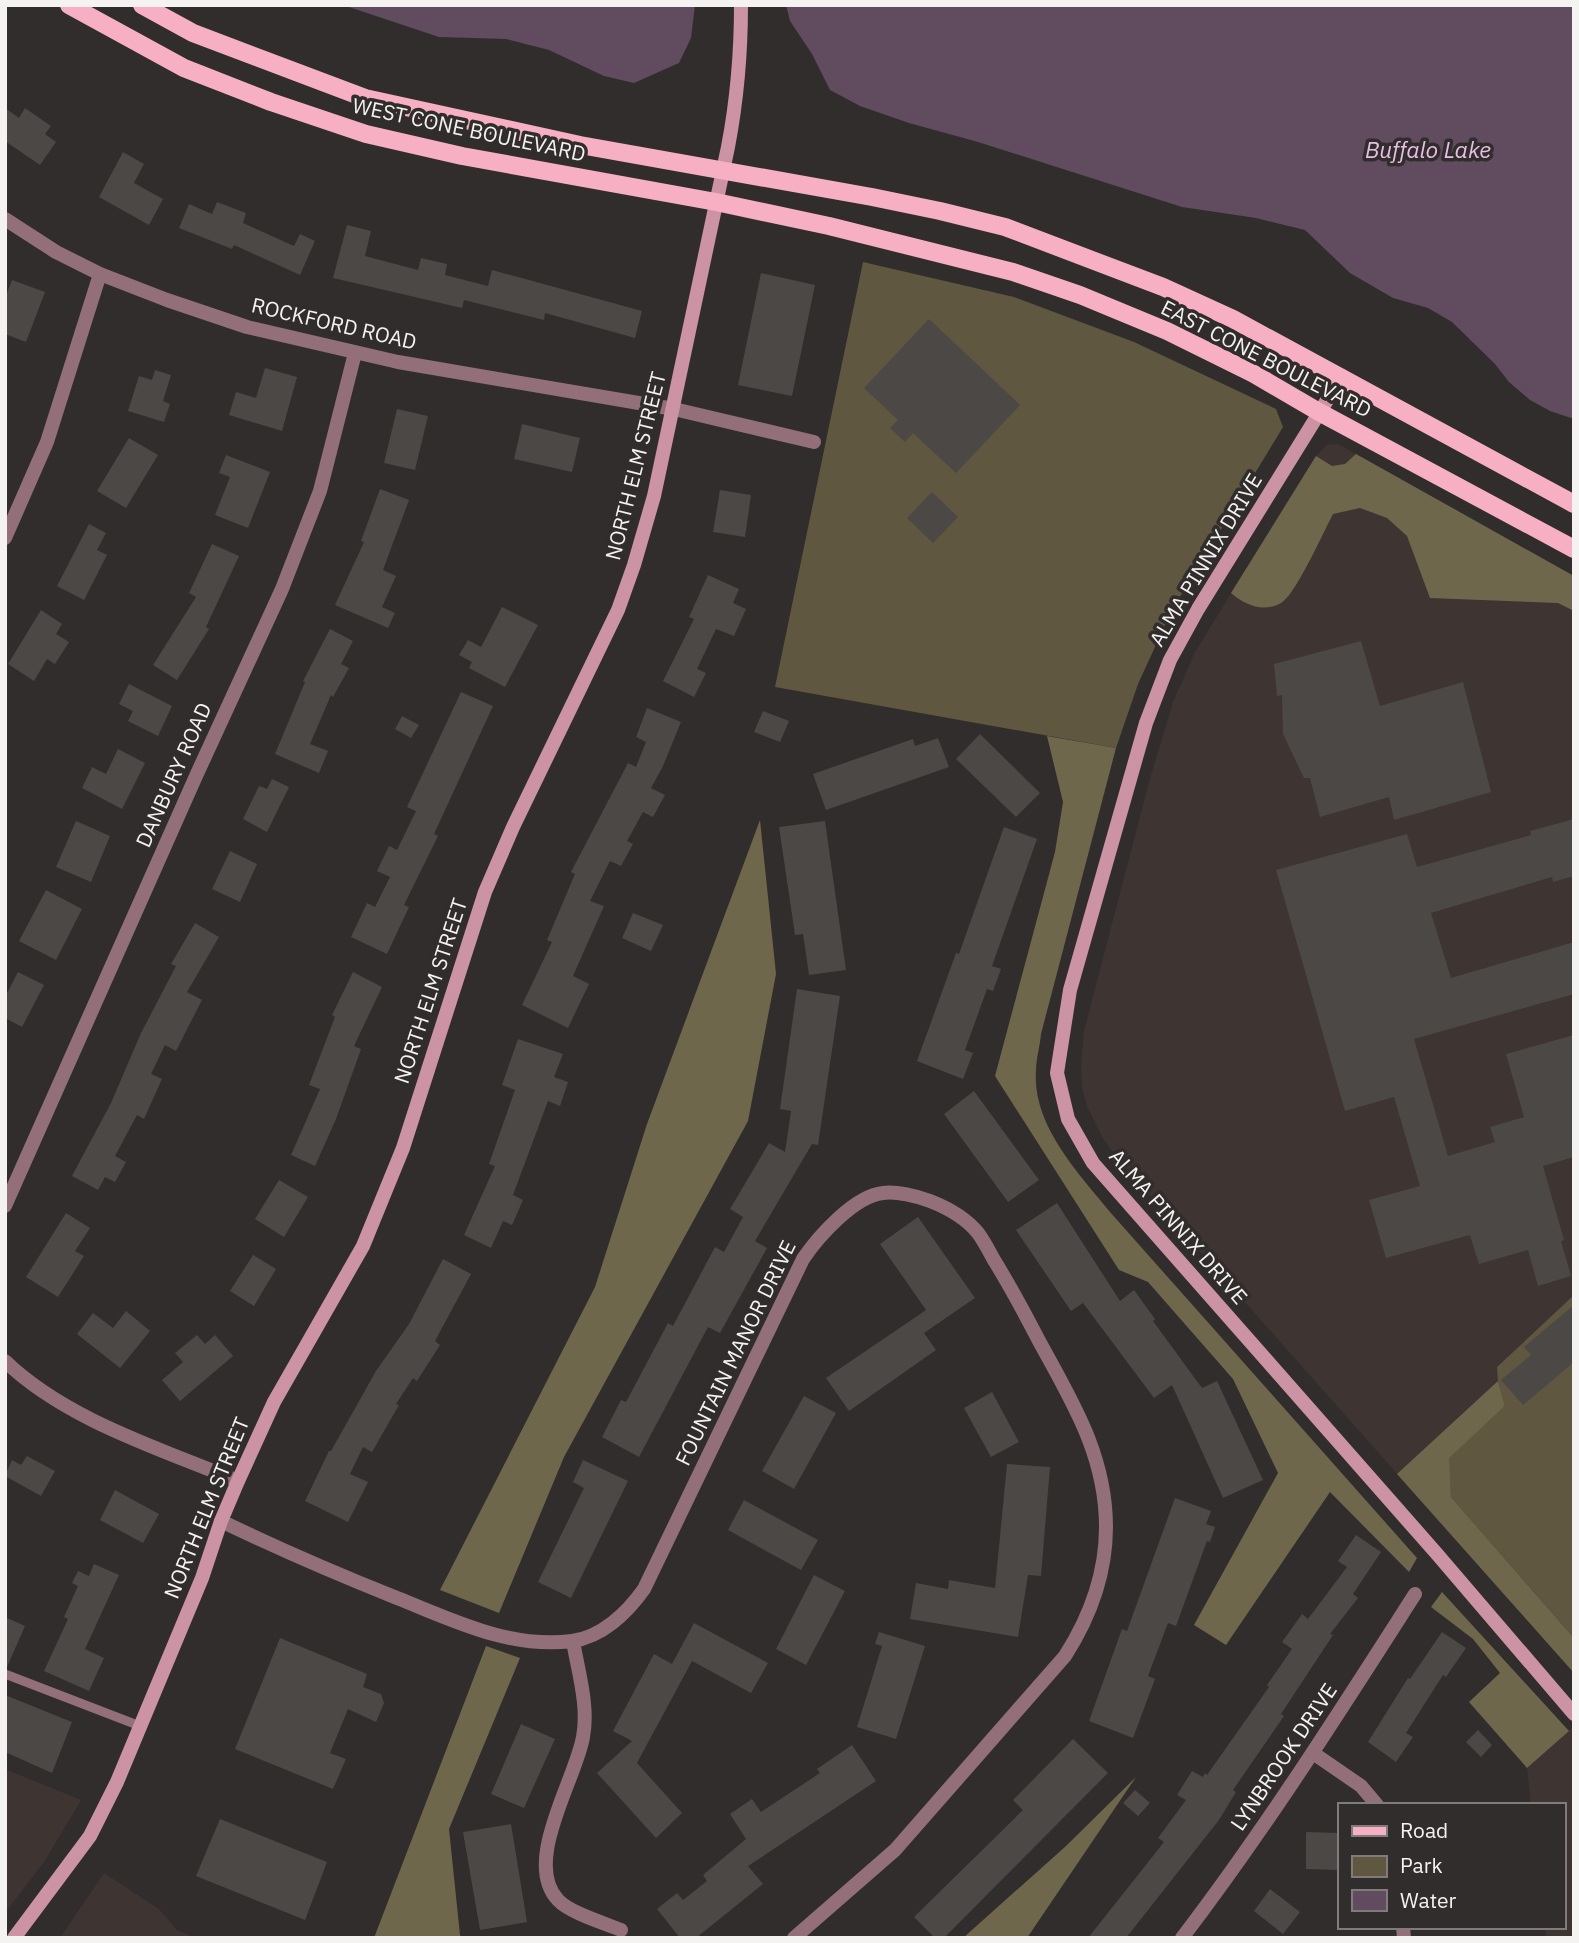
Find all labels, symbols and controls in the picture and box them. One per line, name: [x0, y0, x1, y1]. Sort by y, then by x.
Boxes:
street label: WEST CONE BOULEVARD: [350, 91, 588, 167]
water label: Buffalo Lake: [1365, 134, 1491, 164]
street label: ROCKFORD ROAD: [249, 290, 419, 356]
street label: EAST CONE BOULEVARD: [1156, 293, 1376, 423]
street label: NORTH ELM STREET: [598, 369, 672, 563]
street label: ALMA PINNIX DRIVE: [1142, 468, 1268, 651]
street label: DANBURY ROAD: [129, 698, 218, 851]
street label: NORTH ELM STREET: [387, 895, 473, 1087]
street label: ALMA PINNIX DRIVE: [1103, 1143, 1254, 1310]
street label: FOUNTAIN MANOR DRIVE: [668, 1235, 802, 1470]
street label: NORTH ELM STREET: [157, 1413, 255, 1602]
street label: LYNBROOK DRIVE: [1223, 1677, 1343, 1836]
legend: [1338, 1803, 1565, 1929]
text: Road: [1400, 1816, 1448, 1844]
text: Park: [1400, 1851, 1443, 1879]
text: Water: [1400, 1886, 1457, 1914]

